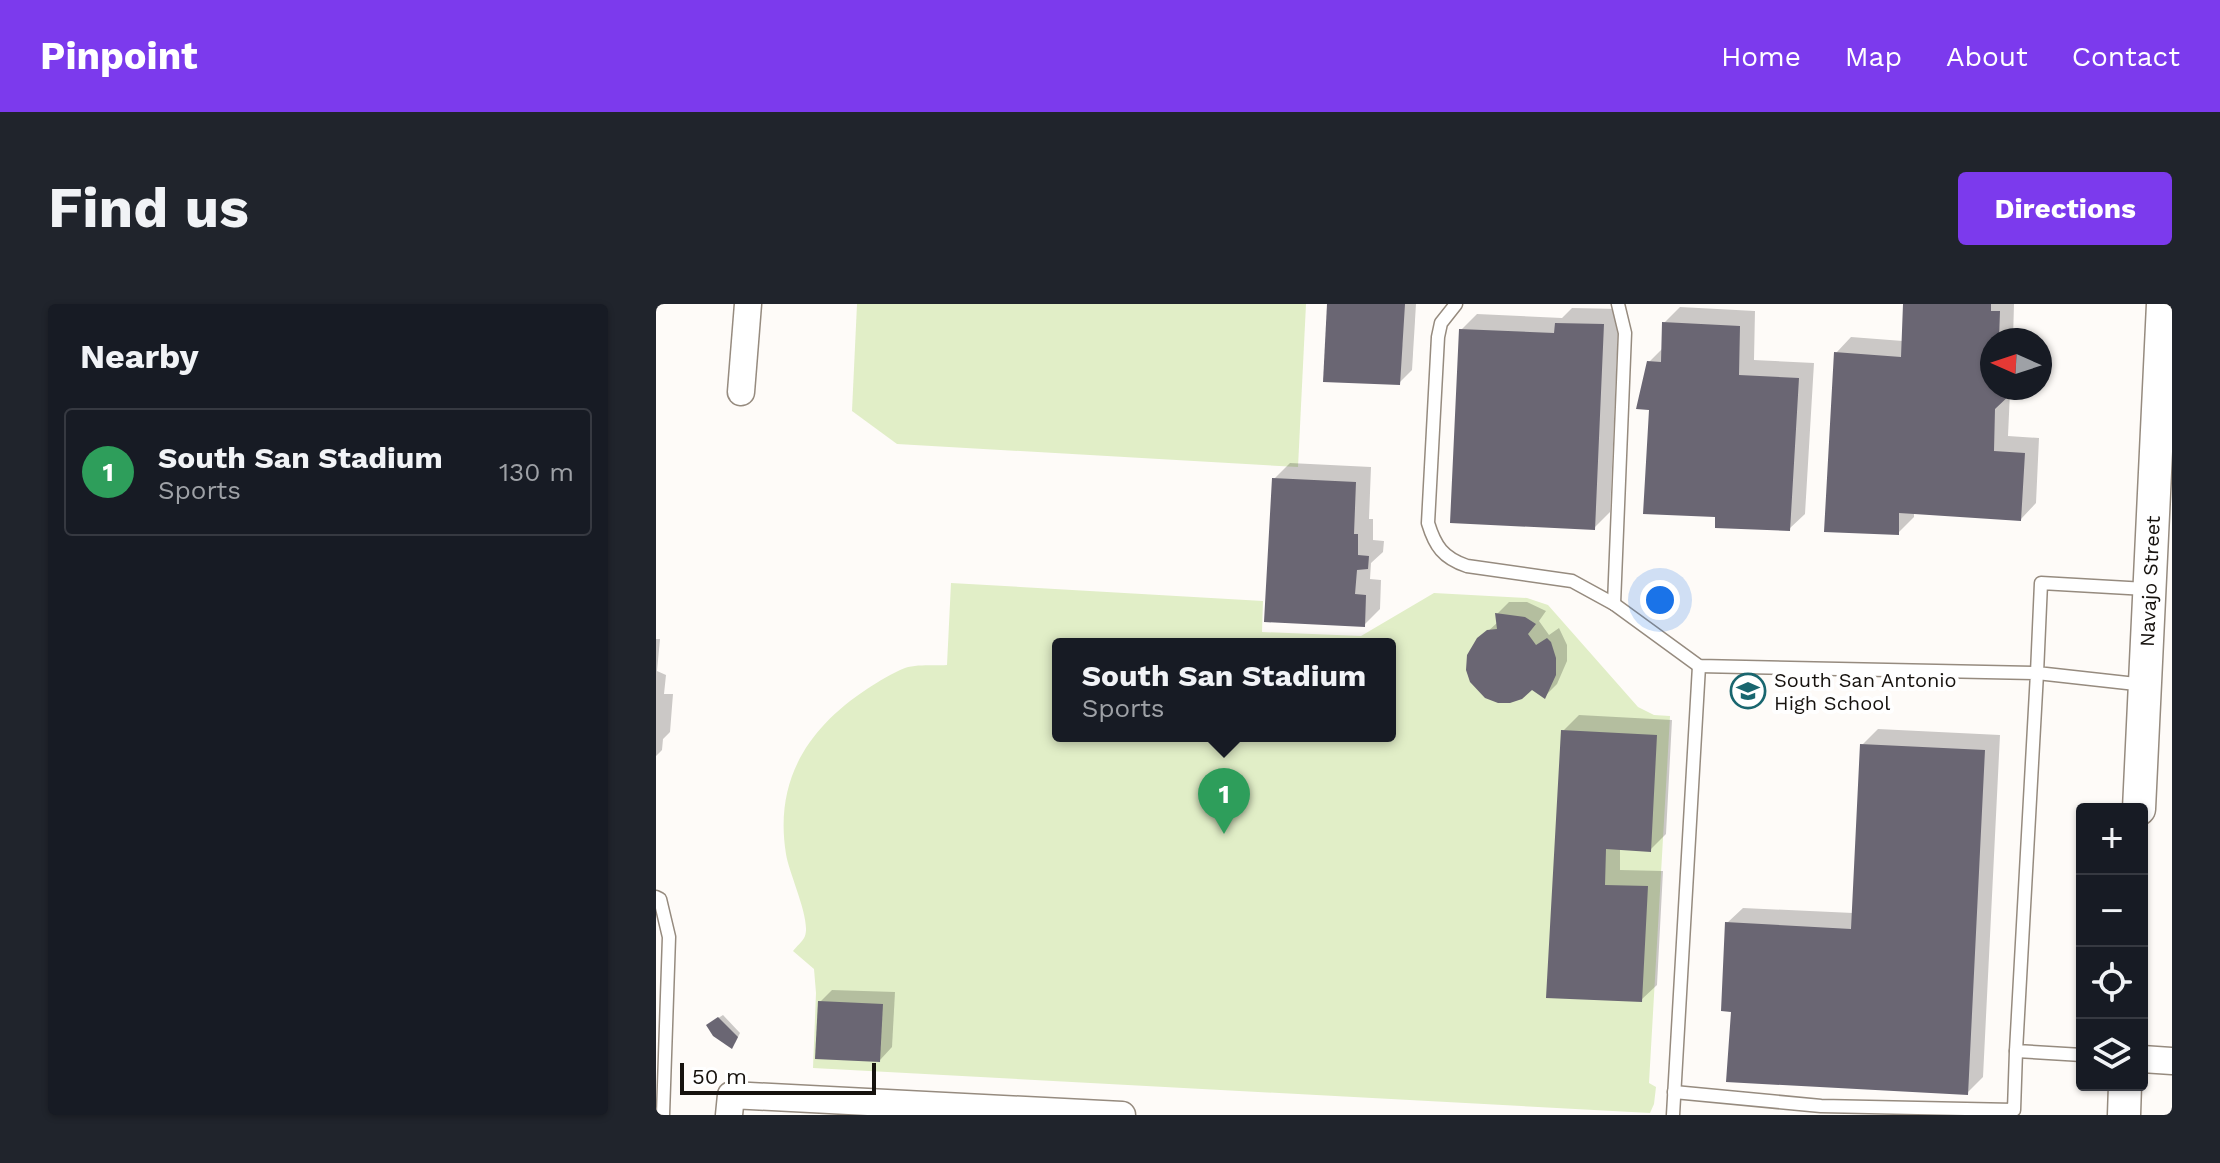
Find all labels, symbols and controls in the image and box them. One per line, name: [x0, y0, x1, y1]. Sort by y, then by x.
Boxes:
text: Pinpoint: [40, 34, 198, 78]
text: Home: [1721, 40, 1801, 73]
text: Map: [1845, 40, 1902, 73]
text: About: [1946, 40, 2028, 73]
text: Contact: [2072, 40, 2180, 73]
button: Directions: [1958, 172, 2172, 245]
text: Find us: [48, 175, 249, 241]
north arrow: [1980, 328, 2052, 400]
text: Nearby: [80, 336, 199, 376]
text: South San Stadium: [158, 440, 443, 475]
text: 1: [102, 457, 114, 487]
text: 130 m: [499, 457, 574, 487]
text: Sports: [158, 475, 241, 505]
street label: Navajo Street: [2135, 514, 2165, 647]
your location: [1640, 580, 1680, 620]
popup: [1052, 638, 1396, 742]
text: South San Stadium: [1082, 658, 1366, 693]
place label: South San Antonio High School: [1774, 668, 1957, 715]
school or university icon: South San Antonio High School: [1729, 672, 1767, 710]
text: Sports: [1082, 693, 1165, 723]
pin: 1: [1198, 768, 1250, 834]
map controls: [2076, 803, 2148, 1091]
button: +: [2076, 803, 2148, 875]
button: −: [2076, 875, 2148, 947]
button: locate: [2076, 947, 2148, 1019]
button: layers: [2076, 1019, 2148, 1091]
scale bar: [680, 1059, 876, 1095]
text: 50 m: [692, 1064, 747, 1089]

